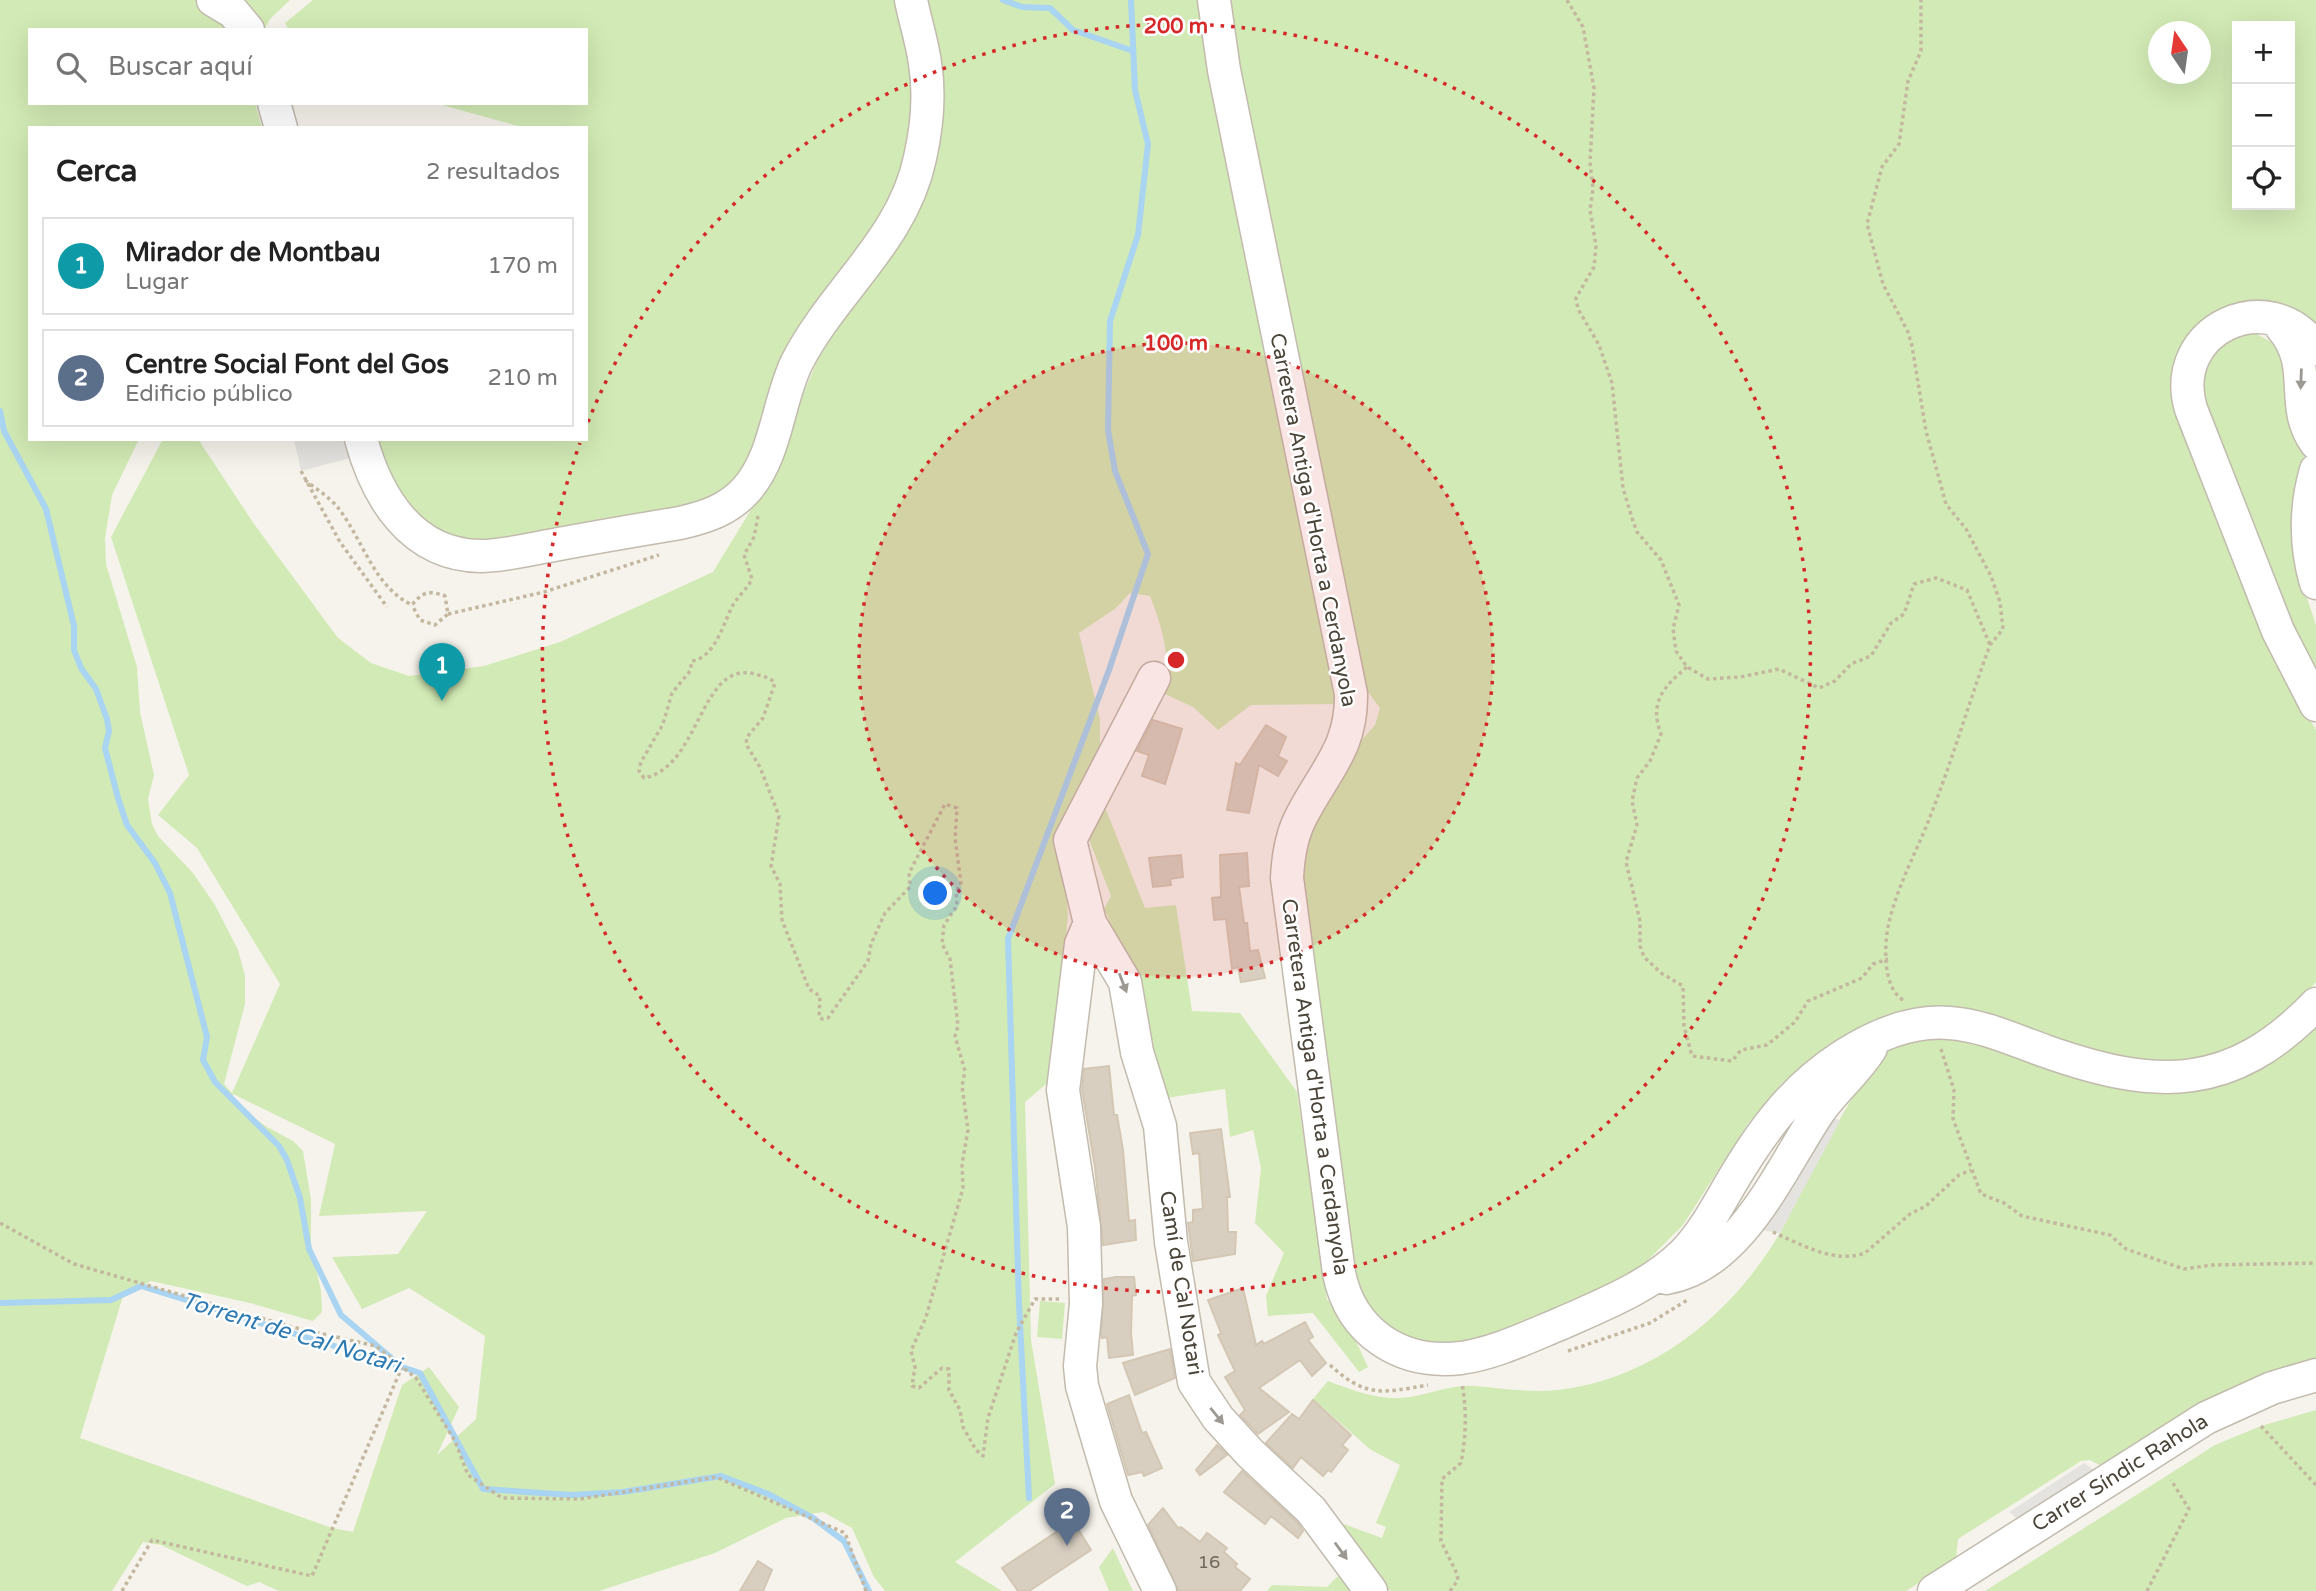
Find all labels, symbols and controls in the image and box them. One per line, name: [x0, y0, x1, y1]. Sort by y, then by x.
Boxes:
text: 200 m: [1144, 14, 1208, 39]
north arrow: [2148, 21, 2211, 84]
map controls: [2232, 21, 2295, 210]
button: +: [2232, 21, 2295, 84]
search box: [28, 28, 588, 105]
icon: search: [52, 48, 90, 86]
text: Buscar aquí: [108, 51, 253, 82]
button: −: [2232, 84, 2295, 147]
button: locate: [2232, 147, 2295, 210]
text: Cerca: [56, 153, 137, 190]
text: 2 resultados: [426, 158, 560, 186]
text: Mirador de Montbau: [125, 237, 380, 268]
text: 1: [74, 252, 88, 280]
text: 170 m: [488, 252, 558, 280]
text: Lugar: [125, 268, 189, 296]
text: 100 m: [1144, 331, 1208, 356]
street label: Carretera Antiga d'Horta a Cerdanyola: [1264, 331, 1362, 709]
text: Centre Social Font del Gos: [125, 349, 449, 380]
text: 2: [74, 364, 88, 392]
text: 210 m: [488, 364, 558, 392]
one-way arrow: [2295, 368, 2307, 390]
text: Edificio público: [125, 380, 293, 408]
pin: 1: [419, 643, 465, 701]
centre of rings: [1164, 648, 1188, 672]
your location: [918, 876, 952, 910]
street label: Carretera Antiga d'Horta a Cerdanyola: [1276, 897, 1354, 1277]
one-way arrow: [1118, 972, 1129, 993]
street label: Camí de Cal Notari: [1154, 1189, 1208, 1377]
water label: Torrent de Cal Notari: [178, 1286, 407, 1381]
one-way arrow: [1209, 1407, 1224, 1424]
street label: Carrer Síndic Rahola: [2027, 1409, 2213, 1537]
pin: 2: [1044, 1488, 1090, 1546]
one-way arrow: [1334, 1541, 1348, 1560]
house number: 16: [1198, 1551, 1220, 1573]

